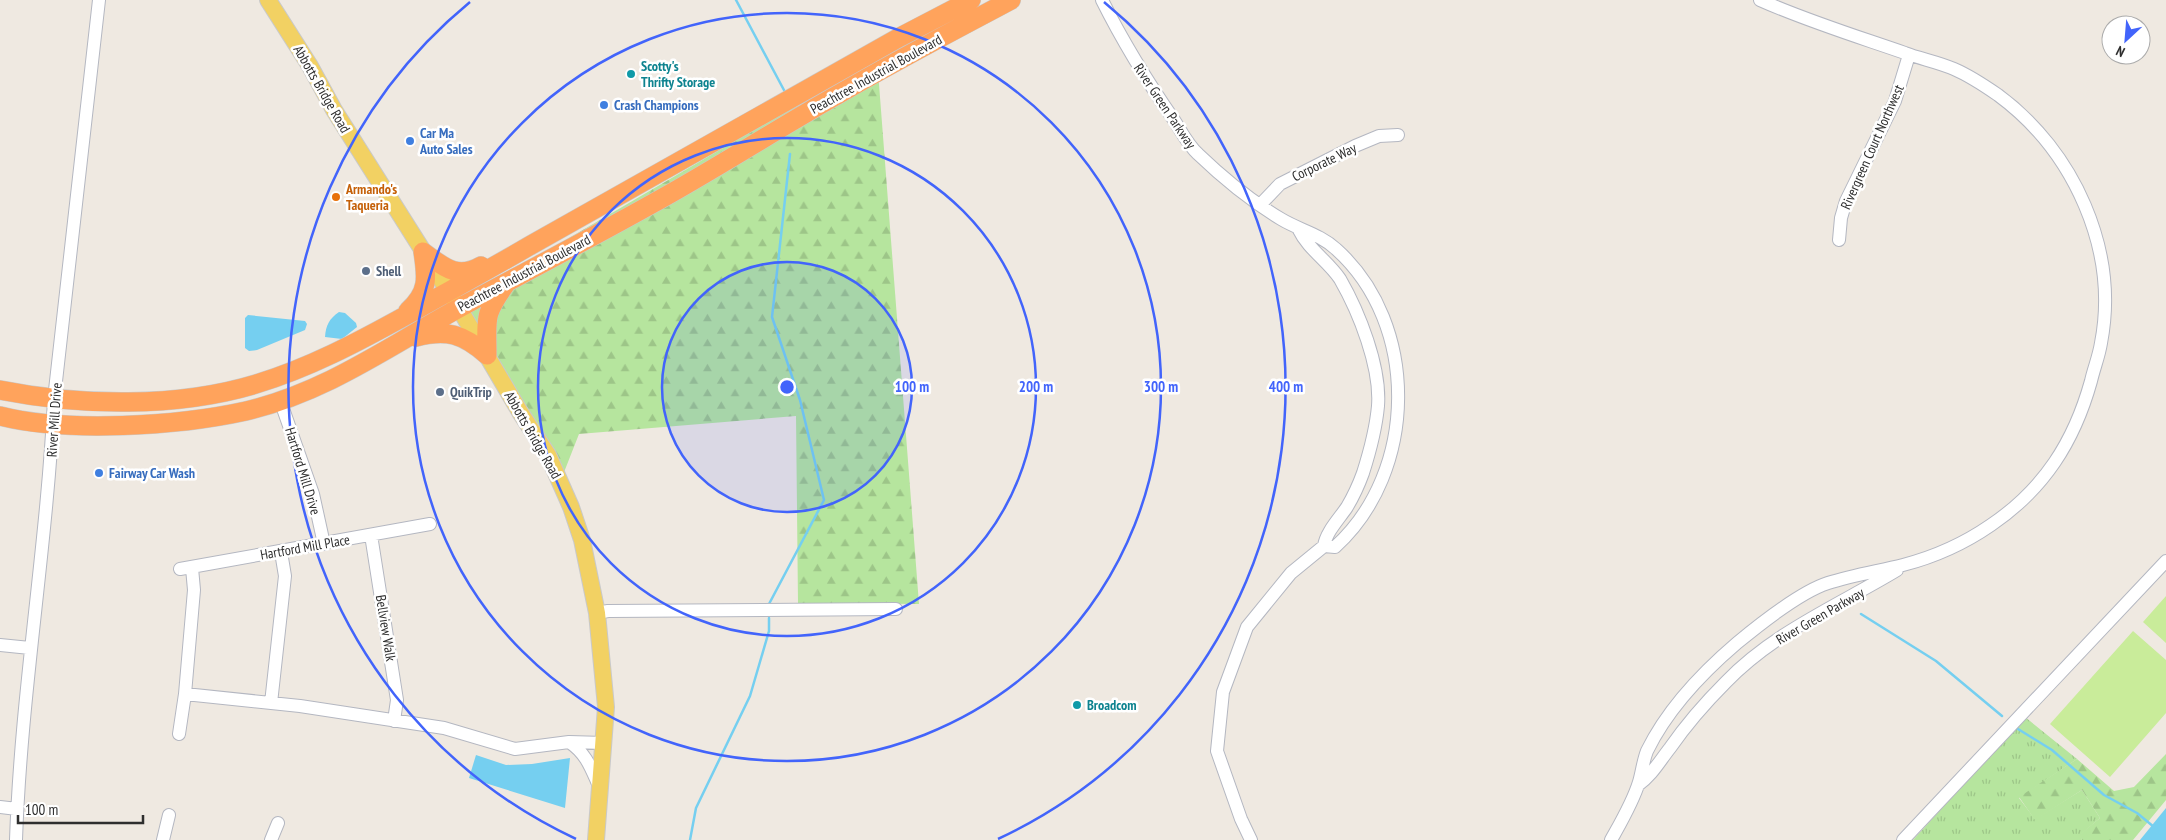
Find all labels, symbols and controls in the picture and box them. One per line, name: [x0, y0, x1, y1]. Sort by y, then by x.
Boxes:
north arrow: [2101, 15, 2151, 65]
street label: Peachtree Industrial Boulevard: [807, 30, 945, 118]
street label: Abbotts Bridge Road: [290, 42, 354, 136]
text: N: [2113, 42, 2128, 61]
place label: Scotty's Thrifty Storage: [641, 57, 715, 91]
street label: River Green Parkway: [1130, 60, 1201, 153]
marker: Scotty's Thrifty Storage: [625, 68, 637, 80]
street label: Rivergreen Court Northwest: [1836, 82, 1908, 212]
place label: Crash Champions: [614, 96, 699, 114]
marker: Crash Champions: [598, 99, 610, 111]
place label: Car Ma Auto Sales: [419, 124, 473, 158]
marker: Car Ma Auto Sales: [404, 135, 416, 147]
street label: Corporate Way: [1289, 138, 1360, 185]
place label: Armando's Taqueria: [345, 180, 397, 214]
marker: Armando's Taqueria: [330, 191, 342, 203]
street label: Peachtree Industrial Boulevard: [455, 230, 593, 316]
place label: Shell: [376, 262, 402, 280]
marker: Shell: [360, 265, 372, 277]
text: 100 m: [895, 377, 929, 396]
text: 200 m: [1019, 377, 1053, 396]
text: 300 m: [1144, 377, 1178, 396]
text: 400 m: [1269, 377, 1303, 396]
centre of rings: [778, 378, 796, 396]
street label: River Mill Drive: [42, 382, 66, 458]
place label: QuikTrip: [450, 383, 492, 401]
marker: QuikTrip: [434, 386, 446, 398]
street label: Abbotts Bridge Road: [501, 388, 565, 482]
street label: Hartford Mill Drive: [281, 425, 325, 517]
place label: Fairway Car Wash: [109, 464, 195, 482]
marker: Fairway Car Wash: [93, 467, 105, 479]
street label: Hartford Mill Place: [259, 530, 351, 564]
street label: River Green Parkway: [1773, 583, 1868, 649]
street label: Bellview Walk: [372, 593, 400, 663]
place label: Broadcom: [1087, 696, 1136, 714]
marker: Broadcom: [1071, 699, 1083, 711]
scale bar: [18, 792, 142, 824]
text: 100 m: [25, 800, 58, 819]

